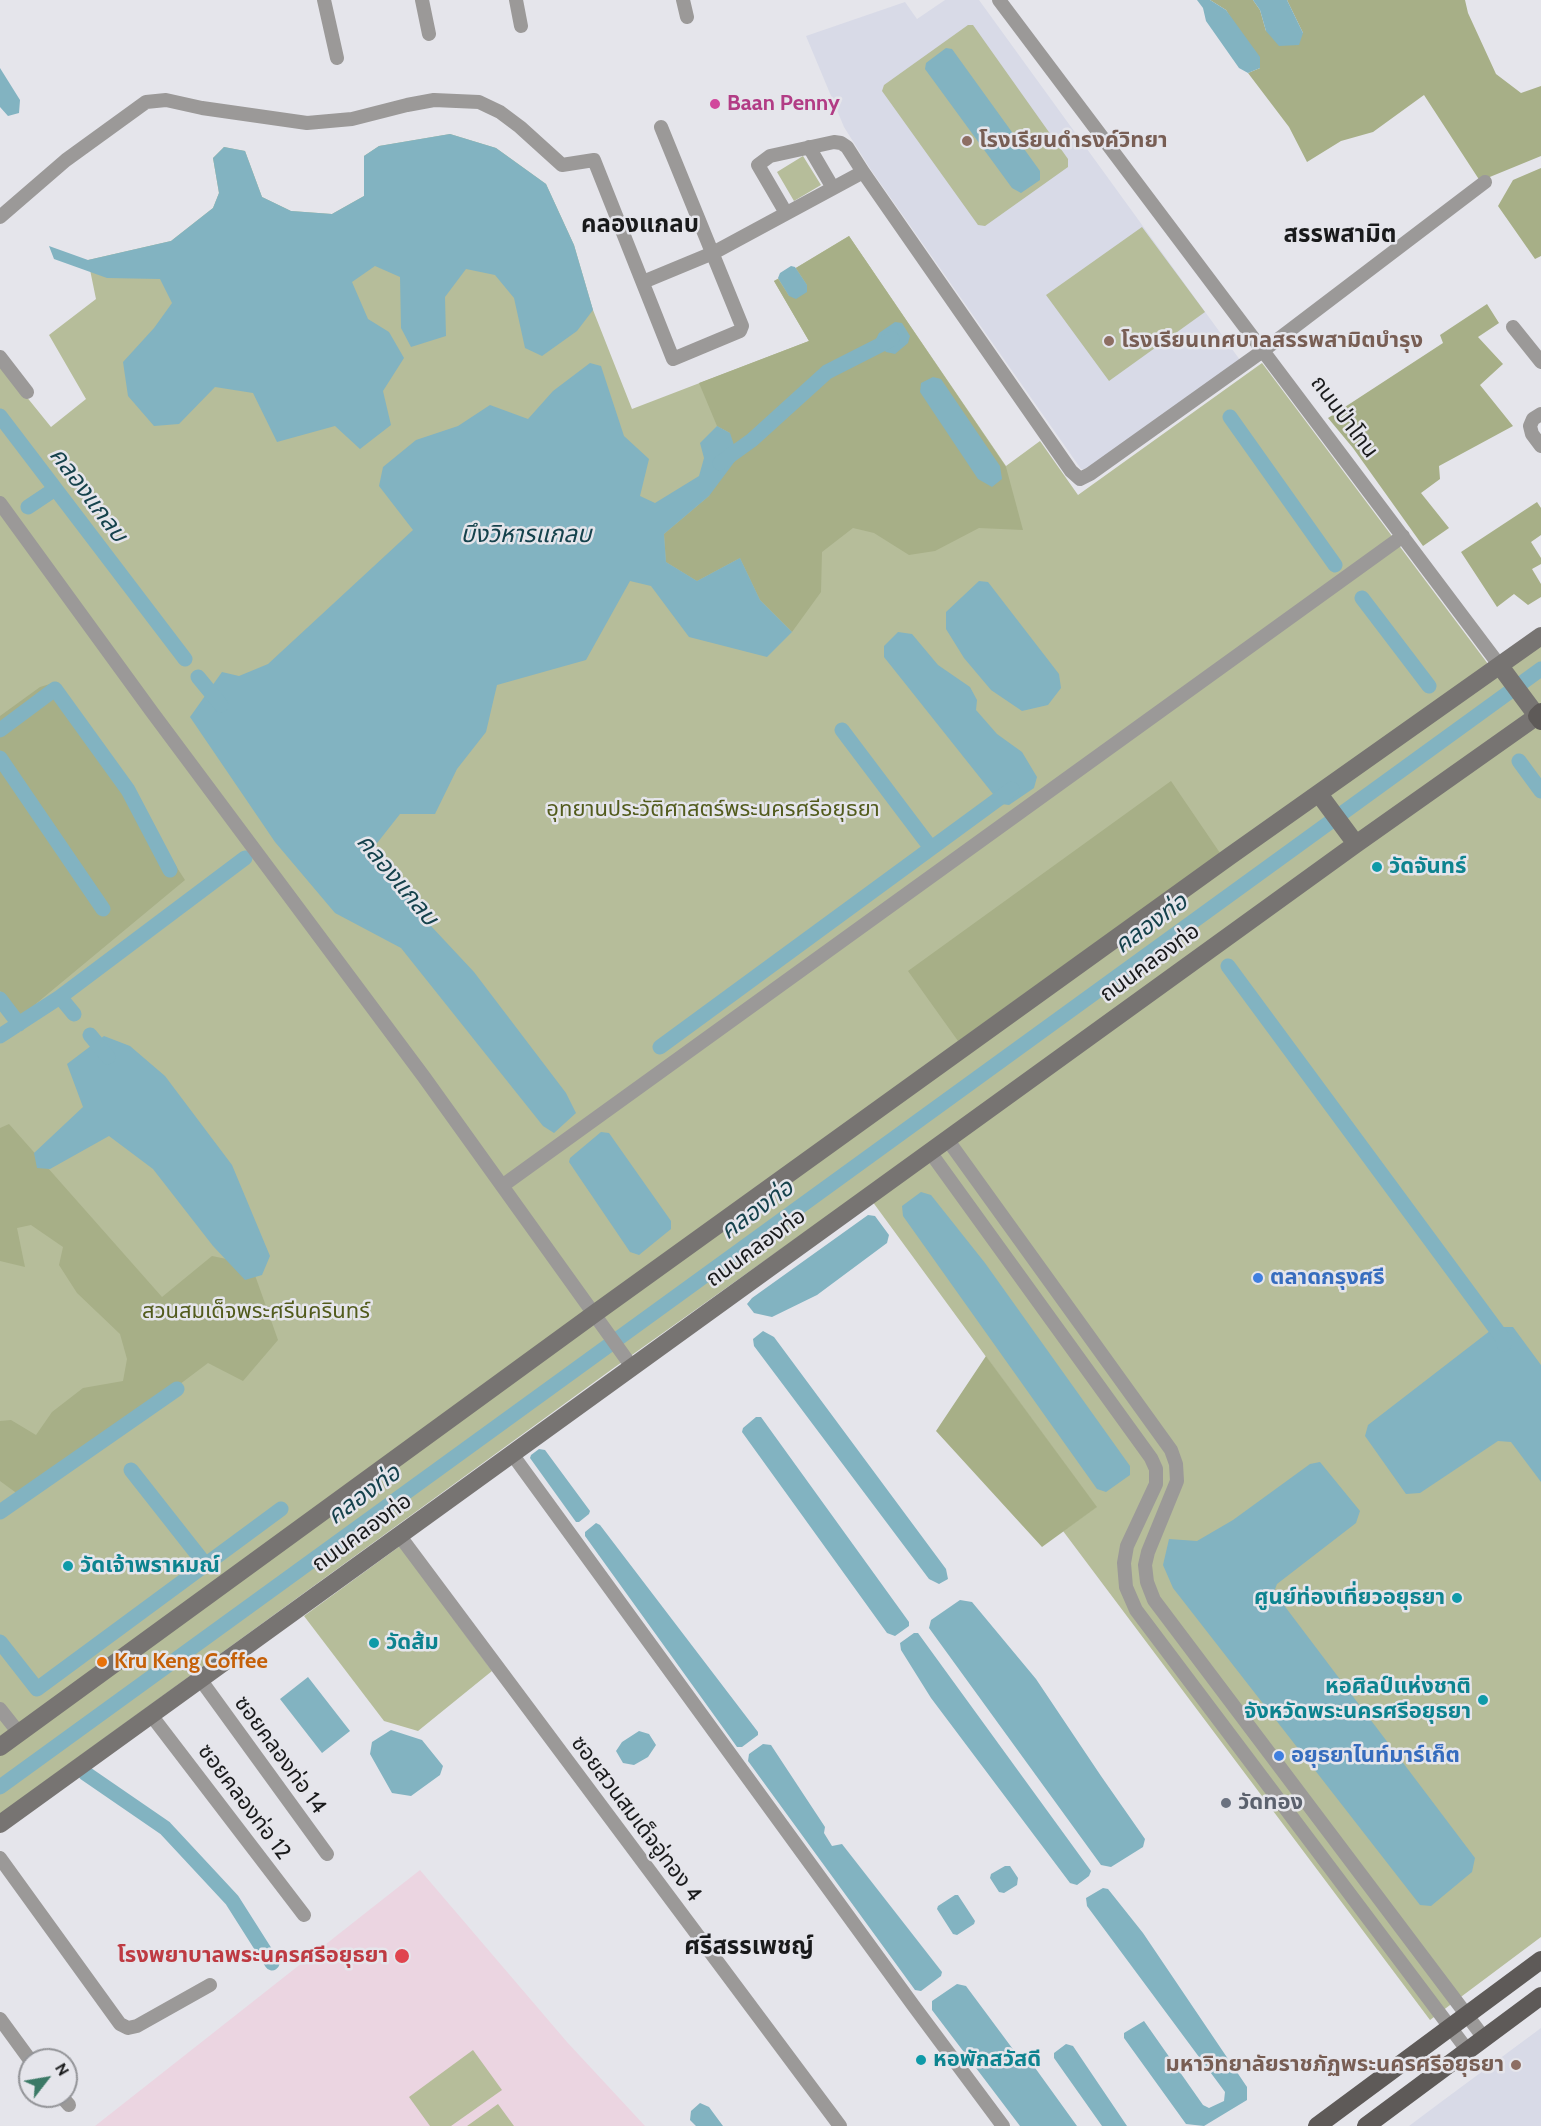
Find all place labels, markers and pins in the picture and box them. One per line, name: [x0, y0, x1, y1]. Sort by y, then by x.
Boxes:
place label: Baan Penny: [727, 91, 840, 117]
marker: Baan Penny: [708, 97, 722, 111]
place label: โรงเรียนดำรงค์วิทยา: [979, 128, 1168, 154]
marker: โรงเรียนดำรงค์วิทยา: [960, 134, 974, 148]
place label: โรงเรียนเทศบาลสรรพสามิตบำรุง: [1121, 328, 1423, 354]
marker: โรงเรียนเทศบาลสรรพสามิตบำรุง: [1102, 334, 1116, 348]
place label: วัดจันทร์: [1389, 854, 1466, 880]
marker: วัดจันทร์: [1370, 860, 1384, 874]
place label: ตลาดกรุงศรี: [1270, 1265, 1385, 1291]
marker: ตลาดกรุงศรี: [1251, 1271, 1265, 1285]
place label: วัดเจ้าพราหมณ์: [80, 1553, 220, 1579]
marker: วัดเจ้าพราหมณ์: [61, 1559, 75, 1573]
place label: ศูนย์ท่องเที่ยวอยุธยา: [1254, 1585, 1445, 1611]
marker: ศูนย์ท่องเที่ยวอยุธยา: [1450, 1591, 1464, 1605]
place label: วัดส้ม: [386, 1630, 439, 1656]
marker: วัดส้ม: [367, 1636, 381, 1650]
place label: Kru Keng Coffee: [114, 1649, 268, 1675]
marker: Kru Keng Coffee: [95, 1655, 109, 1669]
place label: หอศิลป์แห่งชาติ จังหวัดพระนครศรีอยุธยา: [1244, 1674, 1471, 1726]
marker: หอศิลป์แห่งชาติ จังหวัดพระนครศรีอยุธยา: [1476, 1693, 1490, 1707]
place label: อยุธยาไนท์มาร์เก็ต: [1291, 1743, 1460, 1769]
marker: อยุธยาไนท์มาร์เก็ต: [1272, 1749, 1286, 1763]
place label: วัดทอง: [1238, 1790, 1303, 1816]
marker: วัดทอง: [1219, 1796, 1233, 1810]
place label: โรงพยาบาลพระนครศรีอยุธยา: [117, 1943, 388, 1969]
marker: โรงพยาบาลพระนครศรีอยุธยา: [393, 1947, 411, 1965]
place label: หอพักสวัสดี: [933, 2047, 1041, 2073]
place label: มหาวิทยาลัยราชภัฏพระนครศรีอยุธยา: [1166, 2052, 1504, 2078]
marker: หอพักสวัสดี: [914, 2053, 928, 2067]
marker: มหาวิทยาลัยราชภัฏพระนครศรีอยุธยา: [1509, 2058, 1523, 2072]

